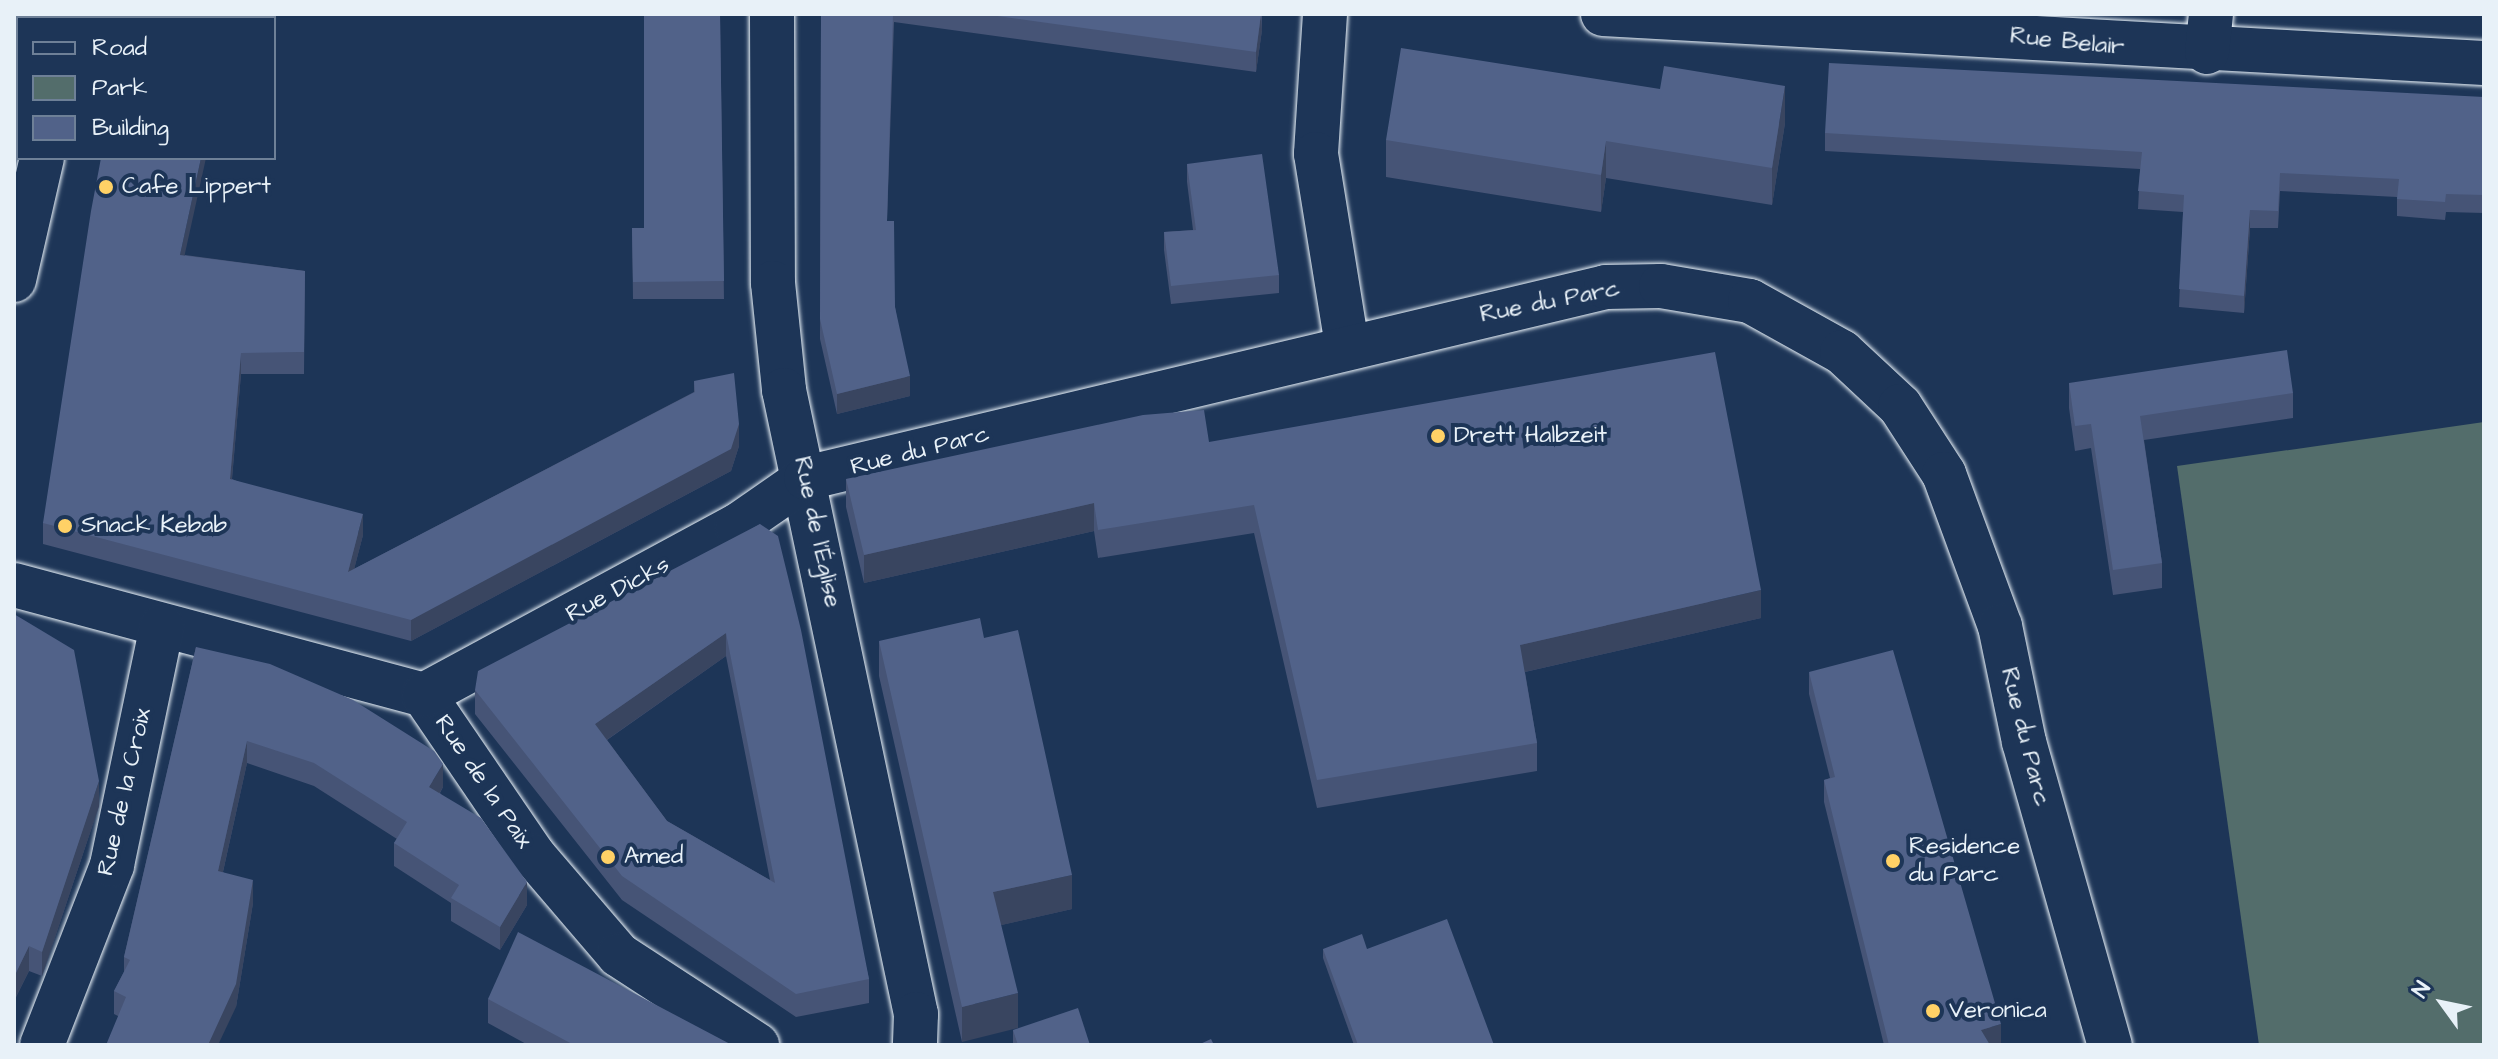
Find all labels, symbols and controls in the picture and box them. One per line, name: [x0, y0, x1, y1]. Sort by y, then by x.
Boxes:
legend: [16, 16, 276, 160]
street label: Rue Belair: [2008, 22, 2126, 62]
text: Road: [92, 31, 147, 65]
text: Park: [92, 71, 148, 105]
text: Building: [92, 111, 169, 145]
place label: Cafe Lippert: [122, 173, 271, 201]
marker: Cafe Lippert: [97, 178, 115, 196]
street label: Rue du Parc: [1478, 274, 1622, 330]
street label: Rue du Parc: [848, 420, 992, 482]
place label: Drett Halbzeit: [1454, 422, 1607, 450]
marker: Drett Halbzeit: [1429, 427, 1447, 445]
street label: Rue de l'Église: [787, 454, 847, 610]
place label: Snack Kebab: [81, 512, 227, 540]
marker: Snack Kebab: [56, 517, 74, 535]
street label: Rue Dicks: [561, 551, 675, 629]
street label: Rue du Parc: [1994, 665, 2056, 809]
street label: Rue de la Croix: [92, 705, 158, 879]
street label: Rue de la Paix: [428, 710, 538, 854]
place label: Residence du Parc: [1909, 833, 2020, 889]
place label: Amed: [624, 843, 683, 871]
marker: Amed: [599, 848, 617, 866]
marker: Residence du Parc: [1884, 852, 1902, 870]
north arrow: [2402, 963, 2482, 1043]
text: N: [2405, 975, 2438, 1004]
place label: Veronica: [1949, 997, 2047, 1025]
marker: Veronica: [1924, 1002, 1942, 1020]

